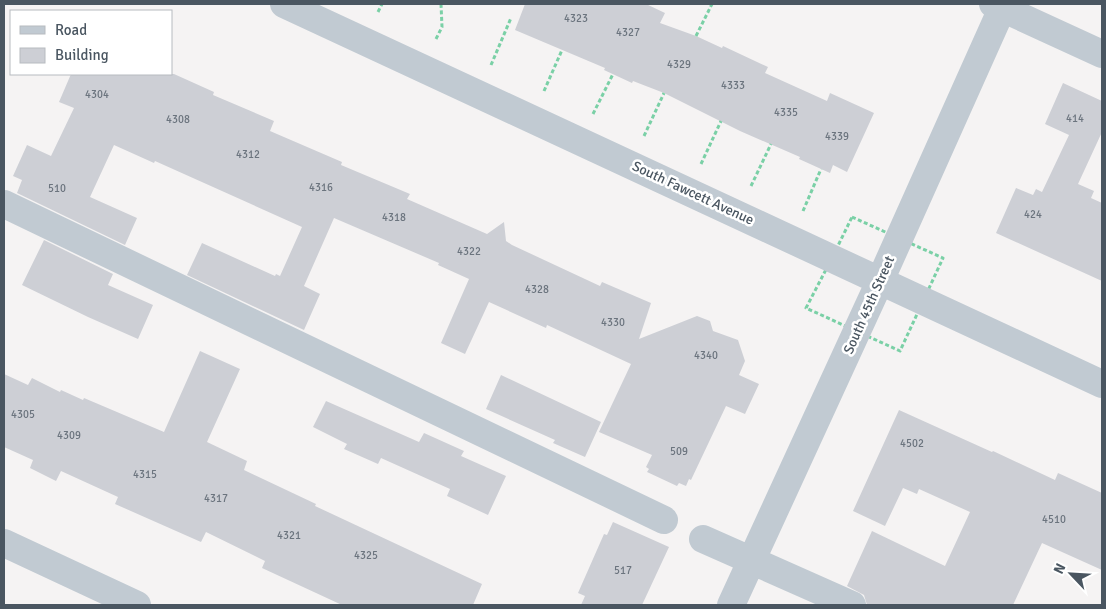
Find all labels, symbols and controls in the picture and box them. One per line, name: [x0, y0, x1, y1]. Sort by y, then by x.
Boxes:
legend: [10, 10, 172, 75]
house number: 4323: [564, 12, 588, 25]
text: Road: [55, 21, 87, 39]
house number: 4327: [616, 26, 640, 39]
text: Building: [55, 46, 109, 64]
house number: 4329: [667, 58, 691, 71]
house number: 4333: [721, 79, 745, 92]
house number: 4304: [85, 88, 109, 101]
house number: 4335: [774, 106, 798, 119]
house number: 414: [1066, 112, 1084, 125]
house number: 4308: [166, 113, 190, 126]
house number: 4339: [825, 130, 849, 143]
house number: 4312: [236, 148, 260, 161]
street label: South Fawcett Avenue: [629, 157, 757, 229]
house number: 4316: [309, 181, 333, 194]
house number: 510: [48, 182, 66, 195]
house number: 424: [1024, 208, 1042, 221]
house number: 4318: [382, 211, 406, 224]
house number: 4322: [457, 245, 481, 258]
street label: South 45th Street: [840, 253, 898, 357]
house number: 4328: [525, 283, 549, 296]
house number: 4330: [601, 316, 625, 329]
house number: 4340: [694, 349, 718, 362]
house number: 4305: [11, 408, 35, 421]
house number: 4309: [57, 429, 81, 442]
house number: 4502: [900, 437, 924, 450]
house number: 509: [670, 445, 688, 458]
house number: 4315: [133, 468, 157, 481]
house number: 4317: [204, 492, 228, 505]
house number: 4510: [1042, 513, 1066, 526]
house number: 4321: [277, 529, 301, 542]
house number: 4325: [354, 549, 378, 562]
north arrow: [1046, 549, 1096, 599]
text: N: [1050, 561, 1069, 577]
house number: 517: [614, 564, 632, 577]

